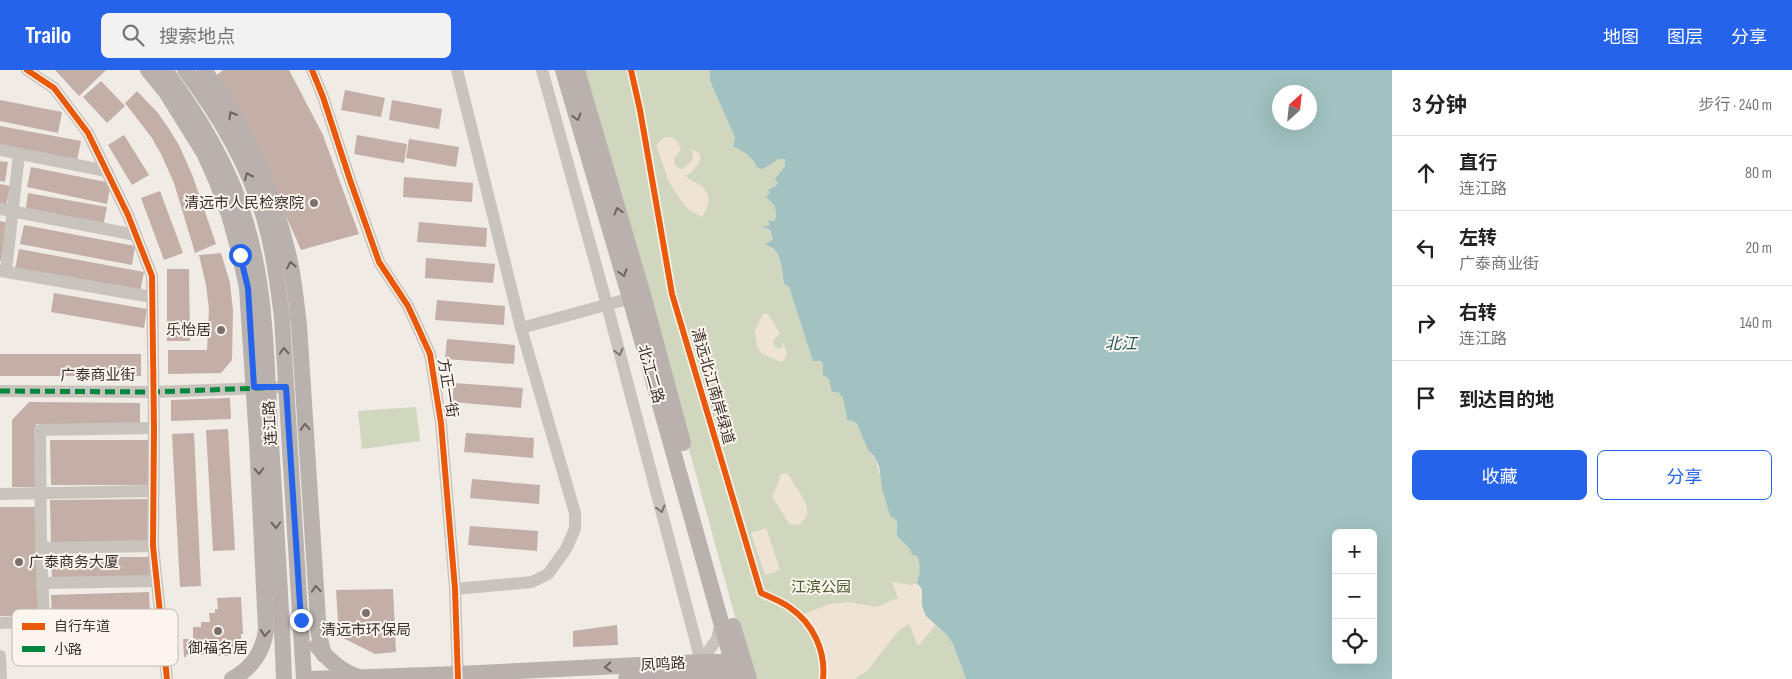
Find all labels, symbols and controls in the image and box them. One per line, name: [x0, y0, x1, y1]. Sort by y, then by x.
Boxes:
search box: [101, 13, 451, 58]
text: Trailo: [25, 21, 71, 50]
icon: search: [119, 21, 147, 49]
text: 搜索地点: [159, 26, 235, 49]
text: 地图: [1603, 27, 1639, 48]
text: 图层: [1667, 27, 1703, 48]
text: 分享: [1731, 27, 1767, 48]
north arrow: [1272, 85, 1317, 130]
text: 3 分钟: [1412, 93, 1467, 118]
text: 步行 · 240 m: [1699, 96, 1772, 115]
one-way arrow: [228, 111, 238, 120]
one-way arrow: [571, 112, 582, 121]
text: 直行: [1459, 152, 1497, 175]
icon: ahead: [1412, 159, 1440, 187]
text: 80 m: [1745, 164, 1772, 183]
one-way arrow: [244, 172, 255, 181]
text: 连江路: [1459, 180, 1507, 199]
place label: 清远市人民检察院: [184, 194, 304, 213]
marker: 清远市人民检察院: [308, 197, 320, 209]
one-way arrow: [614, 207, 624, 215]
text: 左转: [1459, 227, 1497, 250]
icon: left: [1412, 234, 1440, 262]
text: 20 m: [1745, 239, 1772, 258]
route start: [229, 244, 252, 267]
text: 广泰商业街: [1459, 255, 1539, 274]
one-way arrow: [286, 261, 296, 270]
one-way arrow: [617, 268, 627, 276]
text: 右转: [1459, 302, 1497, 325]
icon: right: [1412, 309, 1440, 337]
text: 140 m: [1740, 314, 1772, 333]
place label: 乐怡居: [166, 321, 211, 340]
marker: 乐怡居: [215, 324, 227, 336]
street label: 清远北江南岸绿道: [687, 326, 738, 446]
text: 连江路: [1459, 330, 1507, 349]
water label: 北江: [1105, 335, 1139, 354]
street label: 北江二路: [633, 343, 668, 406]
one-way arrow: [279, 347, 290, 355]
one-way arrow: [613, 347, 624, 356]
street label: 方正一街: [433, 357, 462, 419]
street label: 广泰商业街: [60, 366, 136, 385]
icon: arrive: [1412, 384, 1440, 412]
text: 到达目的地: [1459, 389, 1554, 412]
street label: 连江路: [260, 400, 281, 446]
one-way arrow: [300, 423, 311, 431]
button: 收藏: [1412, 450, 1587, 500]
button: 分享: [1597, 450, 1772, 500]
one-way arrow: [254, 468, 264, 475]
one-way arrow: [655, 504, 665, 512]
one-way arrow: [270, 522, 281, 530]
map controls: [1332, 529, 1377, 664]
button: +: [1332, 529, 1377, 574]
place label: 广泰商务大厦: [29, 553, 119, 572]
marker: 广泰商务大厦: [13, 556, 25, 568]
button: −: [1332, 574, 1377, 619]
park label: 江滨公园: [791, 578, 851, 597]
one-way arrow: [311, 585, 322, 593]
marker: 清远市环保局: [360, 607, 372, 619]
legend: [12, 609, 178, 666]
route end: [290, 609, 313, 632]
text: 自行车道: [54, 618, 110, 635]
button: locate: [1332, 619, 1377, 664]
place label: 清远市环保局: [321, 621, 411, 640]
marker: 御福名居: [212, 625, 224, 637]
one-way arrow: [260, 630, 271, 638]
place label: 御福名居: [188, 639, 248, 658]
text: 小路: [54, 641, 82, 658]
street label: 凤鸣路: [640, 654, 686, 675]
one-way arrow: [604, 661, 612, 672]

